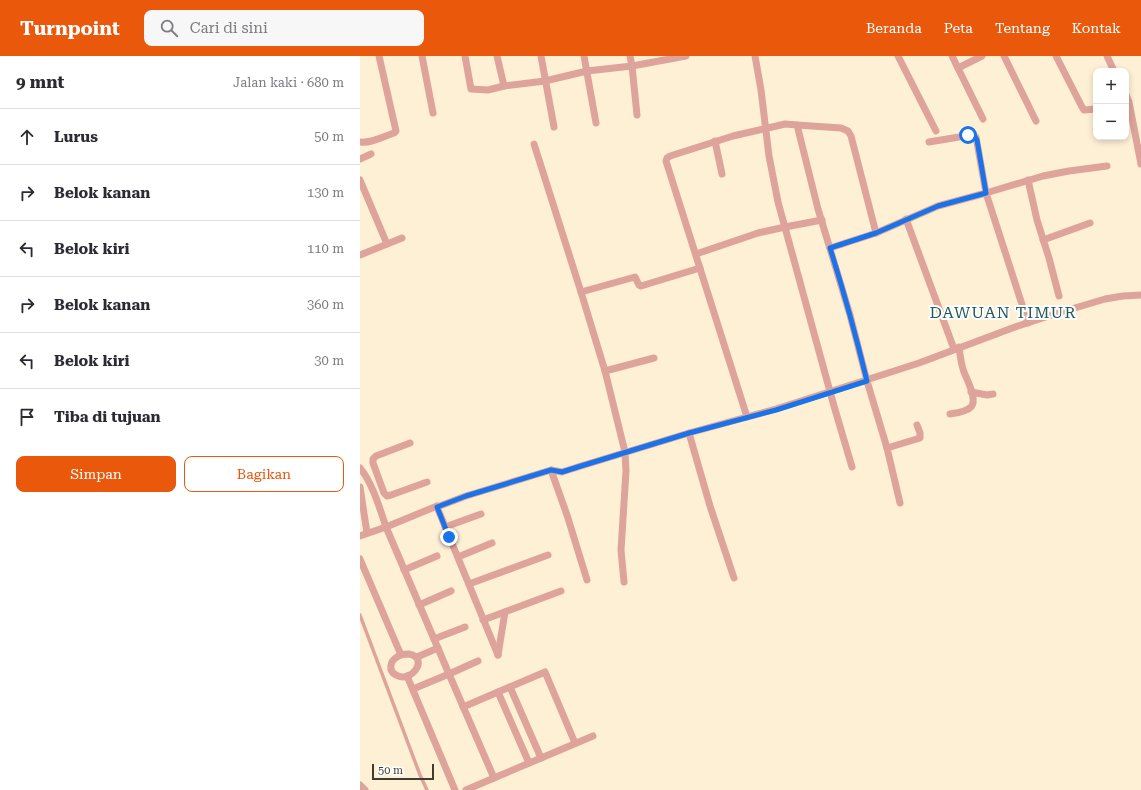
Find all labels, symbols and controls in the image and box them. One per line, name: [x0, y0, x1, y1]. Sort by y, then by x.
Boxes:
search box: [144, 10, 424, 46]
text: Turnpoint: [20, 17, 120, 40]
icon: search: [158, 17, 180, 39]
text: Cari di sini: [190, 19, 268, 37]
text: Beranda: [866, 20, 922, 36]
text: Peta: [944, 20, 973, 36]
text: Tentang: [995, 20, 1050, 36]
text: Kontak: [1072, 20, 1121, 36]
map controls: [1093, 68, 1129, 140]
button: +: [1093, 68, 1129, 104]
text: 9 mnt: [16, 72, 65, 92]
text: Jalan kaki · 680 m: [233, 75, 344, 90]
button: −: [1093, 104, 1129, 140]
icon: ahead: [16, 126, 38, 148]
route start: [959, 126, 977, 144]
text: Lurus: [54, 128, 98, 146]
text: 50 m: [314, 129, 344, 144]
icon: right: [16, 182, 38, 204]
text: Belok kanan: [54, 184, 150, 202]
text: 130 m: [307, 185, 344, 200]
icon: left: [16, 238, 38, 260]
text: Belok kiri: [54, 240, 130, 258]
text: 110 m: [307, 241, 344, 256]
icon: right: [16, 294, 38, 316]
text: Belok kanan: [54, 296, 150, 314]
text: 360 m: [307, 297, 344, 312]
district label: DAWUAN TIMUR: [929, 303, 1077, 322]
icon: left: [16, 350, 38, 372]
text: Belok kiri: [54, 352, 130, 370]
text: 30 m: [314, 353, 344, 368]
icon: arrive: [16, 406, 38, 428]
text: Tiba di tujuan: [54, 408, 161, 426]
button: Simpan: [16, 456, 176, 492]
button: Bagikan: [184, 456, 344, 492]
route end: [440, 528, 458, 546]
scale bar: [372, 762, 434, 781]
text: 50 m: [378, 764, 403, 777]

